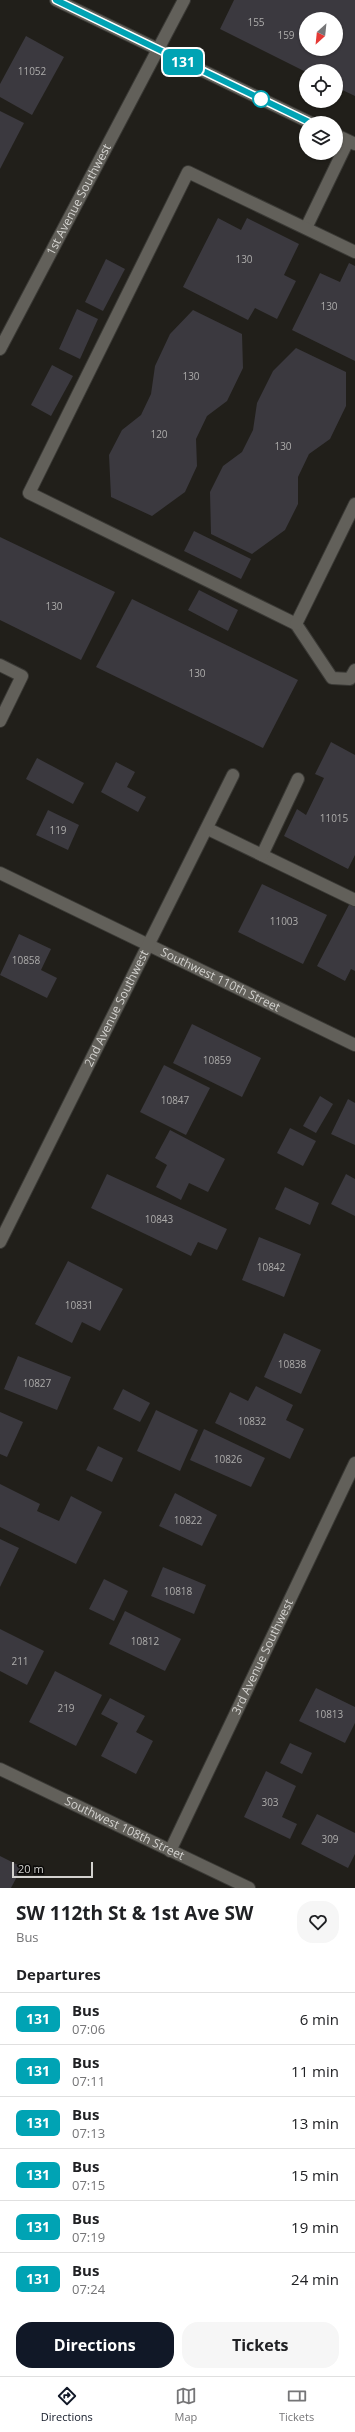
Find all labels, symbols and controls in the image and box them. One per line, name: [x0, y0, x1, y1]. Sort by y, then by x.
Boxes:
north arrow: [299, 12, 343, 56]
map controls: [299, 12, 343, 160]
house number: 155: [247, 15, 265, 29]
house number: 159: [277, 28, 295, 42]
line badge: 131: [160, 49, 206, 75]
text: 131: [171, 52, 195, 71]
house number: 11052: [18, 64, 47, 78]
button: locate: [299, 64, 343, 108]
unlabelled marker: [252, 90, 270, 108]
button: layers: [299, 116, 343, 160]
street label: 1st Avenue Southwest: [42, 141, 115, 258]
house number: 130: [235, 252, 253, 266]
house number: 130: [320, 299, 338, 313]
house number: 130: [182, 369, 200, 383]
house number: 120: [150, 427, 168, 441]
house number: 130: [274, 439, 292, 453]
house number: 130: [45, 599, 63, 613]
house number: 130: [188, 666, 206, 680]
house number: 11015: [320, 811, 349, 825]
house number: 119: [49, 823, 67, 837]
house number: 11003: [270, 914, 299, 928]
street label: Southwest 110th Street: [158, 943, 283, 1016]
street label: 2nd Avenue Southwest: [80, 947, 152, 1070]
house number: 10858: [12, 953, 41, 967]
house number: 10859: [203, 1053, 232, 1067]
house number: 10847: [161, 1093, 190, 1107]
house number: 10843: [145, 1212, 174, 1226]
house number: 10842: [257, 1260, 286, 1274]
house number: 10831: [65, 1298, 93, 1312]
house number: 10838: [278, 1357, 307, 1371]
house number: 10827: [23, 1376, 52, 1390]
house number: 10832: [238, 1414, 267, 1428]
house number: 10826: [214, 1452, 243, 1466]
house number: 10822: [174, 1513, 203, 1527]
house number: 10818: [164, 1584, 193, 1598]
street label: 3rd Avenue Southwest: [227, 1596, 297, 1717]
house number: 10812: [131, 1634, 160, 1648]
house number: 211: [11, 1654, 29, 1668]
house number: 219: [57, 1701, 75, 1715]
house number: 10813: [315, 1707, 344, 1721]
street label: Southwest 108th Street: [62, 1792, 187, 1864]
house number: 303: [261, 1795, 279, 1809]
house number: 309: [321, 1832, 339, 1846]
scale bar: [12, 1860, 93, 1879]
text: 20 m: [18, 1861, 44, 1876]
text: SW 112th St & 1st Ave SW: [16, 1900, 253, 1926]
button: heart: [297, 1901, 339, 1943]
text: Bus: [16, 1928, 39, 1946]
text: Departures: [16, 1964, 101, 1984]
text: Bus: [72, 2000, 99, 2020]
text: 131: [26, 2009, 50, 2028]
text: 6 min: [300, 2009, 339, 2029]
text: 07:06: [72, 2020, 105, 2038]
text: Bus: [72, 2052, 99, 2072]
text: 131: [26, 2061, 50, 2080]
text: 11 min: [291, 2061, 339, 2081]
text: 07:11: [72, 2072, 105, 2090]
text: Bus: [72, 2104, 99, 2124]
text: 131: [26, 2113, 50, 2132]
text: 13 min: [291, 2113, 339, 2133]
text: 07:13: [72, 2124, 105, 2142]
text: Bus: [72, 2156, 99, 2176]
text: 131: [26, 2165, 50, 2184]
text: 15 min: [291, 2165, 339, 2185]
text: 07:15: [72, 2176, 105, 2194]
text: Bus: [72, 2208, 99, 2228]
text: 131: [26, 2217, 50, 2236]
text: 19 min: [291, 2217, 339, 2237]
text: 07:19: [72, 2228, 105, 2246]
text: Bus: [72, 2260, 99, 2280]
text: 131: [26, 2269, 50, 2288]
text: 24 min: [291, 2269, 339, 2289]
text: 07:24: [72, 2280, 105, 2298]
button: Directions: [16, 2322, 174, 2368]
button: Tickets: [182, 2322, 339, 2368]
tab: Directions: [41, 2385, 93, 2424]
tab: Map: [175, 2385, 197, 2424]
tab: Tickets: [279, 2385, 314, 2424]

